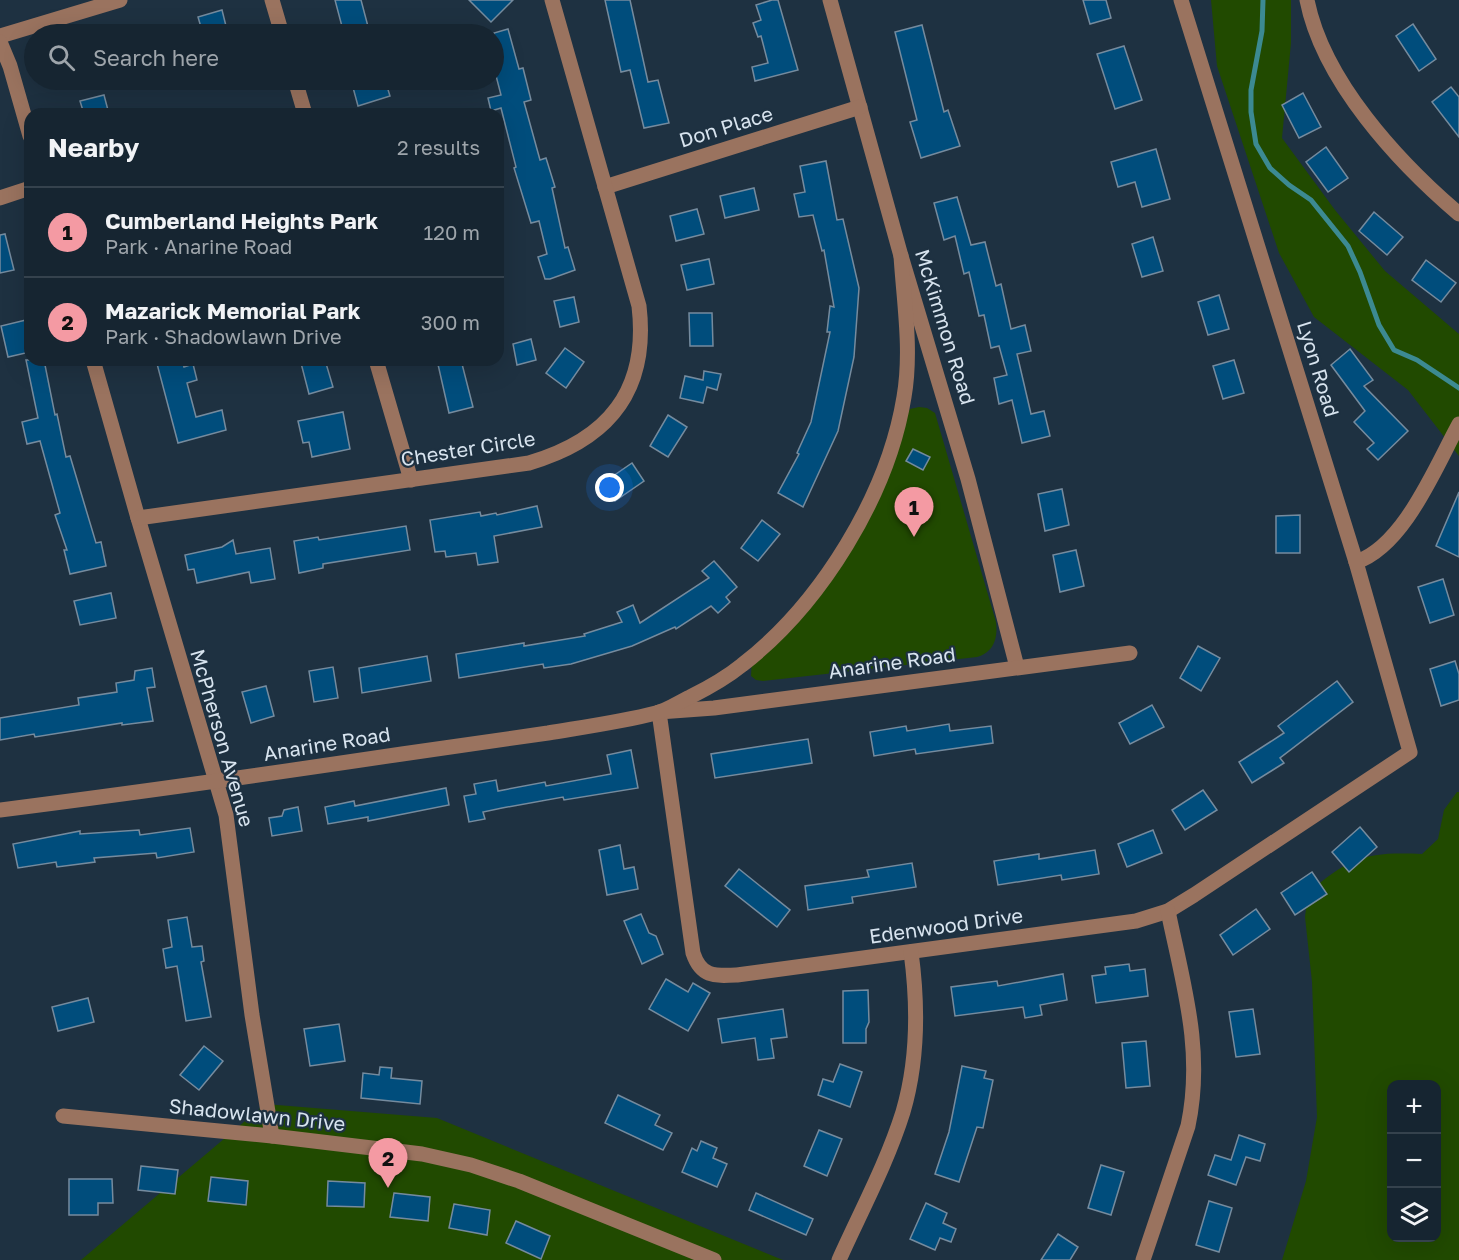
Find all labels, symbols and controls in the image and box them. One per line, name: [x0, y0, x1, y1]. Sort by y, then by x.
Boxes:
search box: [24, 24, 504, 90]
icon: search: [45, 41, 78, 74]
text: Search here: [93, 44, 219, 71]
street label: Don Place: [676, 100, 775, 152]
text: Nearby: [48, 132, 139, 163]
text: 2 results: [397, 135, 480, 159]
text: Cumberland Heights Park: [105, 207, 378, 234]
text: 1: [62, 220, 73, 244]
text: 120 m: [424, 220, 480, 244]
text: Park · Anarine Road: [105, 234, 292, 258]
street label: McKimmon Road: [911, 246, 981, 407]
text: Mazarick Memorial Park: [105, 297, 361, 324]
text: 2: [61, 310, 74, 334]
text: 300 m: [421, 310, 480, 334]
street label: Lyon Road: [1293, 318, 1345, 420]
text: Park · Shadowlawn Drive: [105, 324, 342, 348]
street label: Chester Circle: [399, 426, 537, 470]
your location: [595, 473, 624, 502]
pin: 1: [894, 488, 934, 537]
street label: Anarine Road: [827, 641, 957, 683]
street label: McPherson Avenue: [186, 646, 260, 829]
street label: Anarine Road: [262, 721, 392, 765]
street label: Edenwood Drive: [868, 902, 1024, 948]
map controls: [1387, 1080, 1441, 1242]
button: +: [1387, 1080, 1441, 1134]
street label: Shadowlawn Drive: [168, 1093, 347, 1135]
button: −: [1387, 1134, 1441, 1188]
pin: 2: [368, 1138, 408, 1188]
button: layers: [1387, 1188, 1441, 1242]

